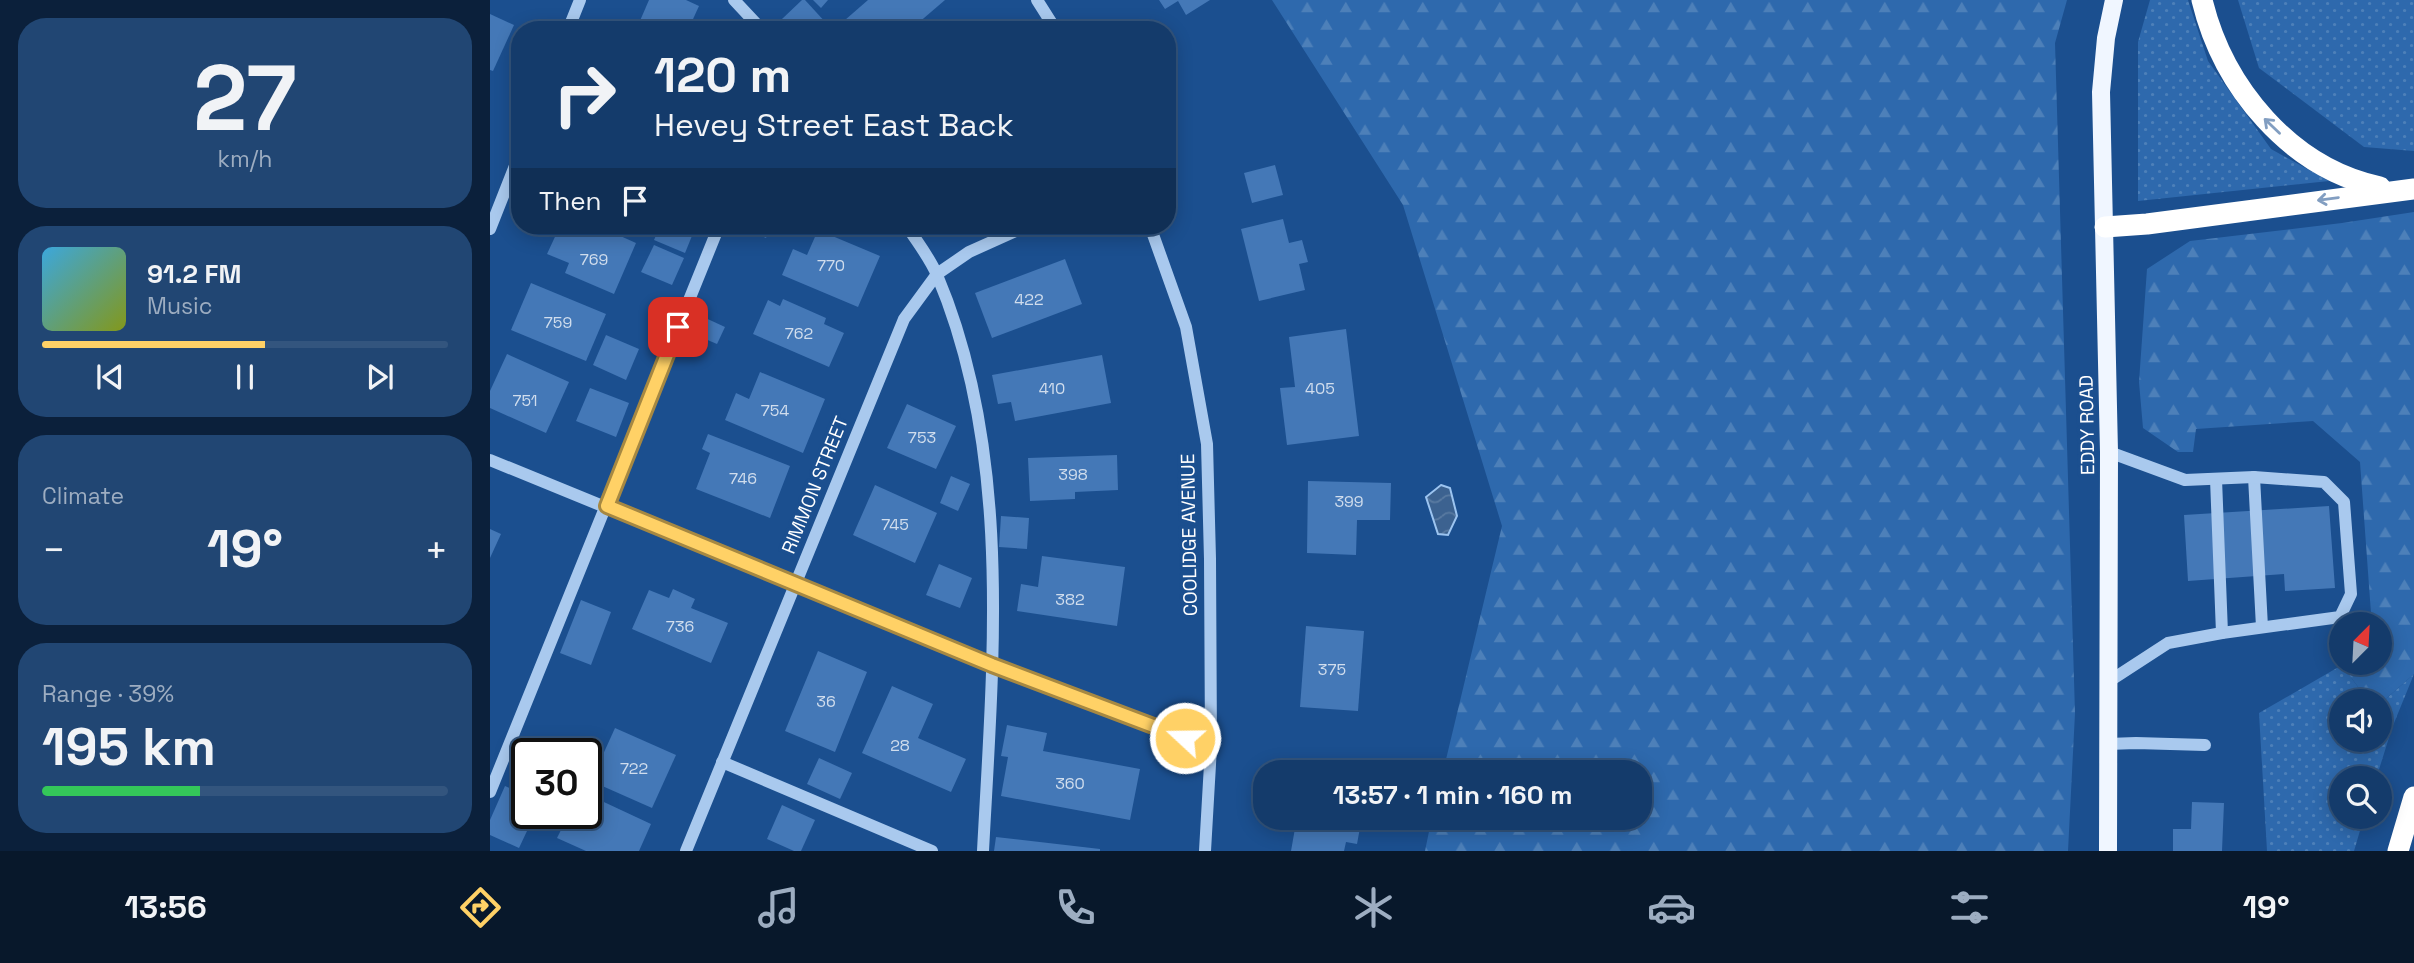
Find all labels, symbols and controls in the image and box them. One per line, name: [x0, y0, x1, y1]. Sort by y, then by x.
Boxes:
text: 27: [193, 40, 297, 157]
text: 120 m: [654, 44, 791, 106]
icon: right: [539, 49, 630, 140]
text: Hevey Street East Back: [654, 105, 1014, 145]
one-way arrow: [2264, 117, 2281, 134]
text: km/h: [218, 144, 272, 174]
icon: arrive: [616, 182, 654, 220]
text: Then: [539, 184, 602, 218]
one-way arrow: [2317, 193, 2340, 206]
house number: 769: [580, 249, 608, 270]
house number: 770: [817, 255, 845, 276]
text: 91.2 FM: [147, 257, 241, 291]
house number: 422: [1014, 289, 1044, 310]
text: Music: [147, 291, 212, 321]
pin: [648, 297, 708, 357]
icon: arrive: [659, 308, 697, 346]
house number: 759: [544, 312, 572, 333]
house number: 762: [785, 323, 813, 344]
icon: previous: [91, 358, 129, 396]
icon: pause: [226, 358, 264, 396]
icon: next: [361, 358, 399, 396]
street label: EDDY ROAD: [2074, 375, 2100, 475]
house number: 410: [1039, 378, 1065, 399]
house number: 405: [1305, 378, 1335, 399]
house number: 751: [512, 390, 538, 411]
house number: 754: [761, 400, 789, 421]
street label: RIMMON STREET: [776, 412, 854, 558]
house number: 753: [908, 427, 936, 448]
street label: COOLIDGE AVENUE: [1175, 454, 1203, 616]
house number: 398: [1058, 464, 1088, 485]
house number: 746: [729, 468, 757, 489]
text: Climate: [42, 481, 124, 511]
house number: 399: [1334, 491, 1364, 512]
house number: 745: [881, 514, 909, 535]
text: 19°: [207, 516, 283, 582]
text: −: [42, 526, 66, 574]
text: +: [424, 526, 448, 574]
house number: 382: [1055, 589, 1085, 610]
north arrow: [2329, 612, 2392, 676]
map controls: [2329, 612, 2392, 829]
house number: 736: [666, 616, 694, 637]
house number: 375: [1318, 659, 1346, 680]
text: Range · 39%: [42, 679, 174, 709]
button: sound: [2329, 689, 2392, 752]
house number: 36: [816, 691, 836, 712]
position arrow: [1148, 701, 1222, 775]
text: 195 km: [42, 714, 216, 780]
house number: 28: [890, 735, 910, 756]
speed limit sign: 30: [511, 738, 602, 829]
house number: 722: [620, 758, 648, 779]
button: search: [2329, 766, 2392, 829]
house number: 360: [1055, 773, 1085, 794]
text: 13:57 · 1 min · 160 m: [1333, 778, 1572, 812]
icon: directions: [456, 883, 505, 932]
icon: music: [754, 883, 803, 932]
icon: phone: [1051, 883, 1100, 932]
icon: climate: [1349, 883, 1398, 932]
icon: car: [1647, 883, 1696, 932]
icon: filters: [1945, 883, 1994, 932]
text: 13:56: [124, 887, 207, 927]
text: 19°: [2243, 887, 2290, 927]

